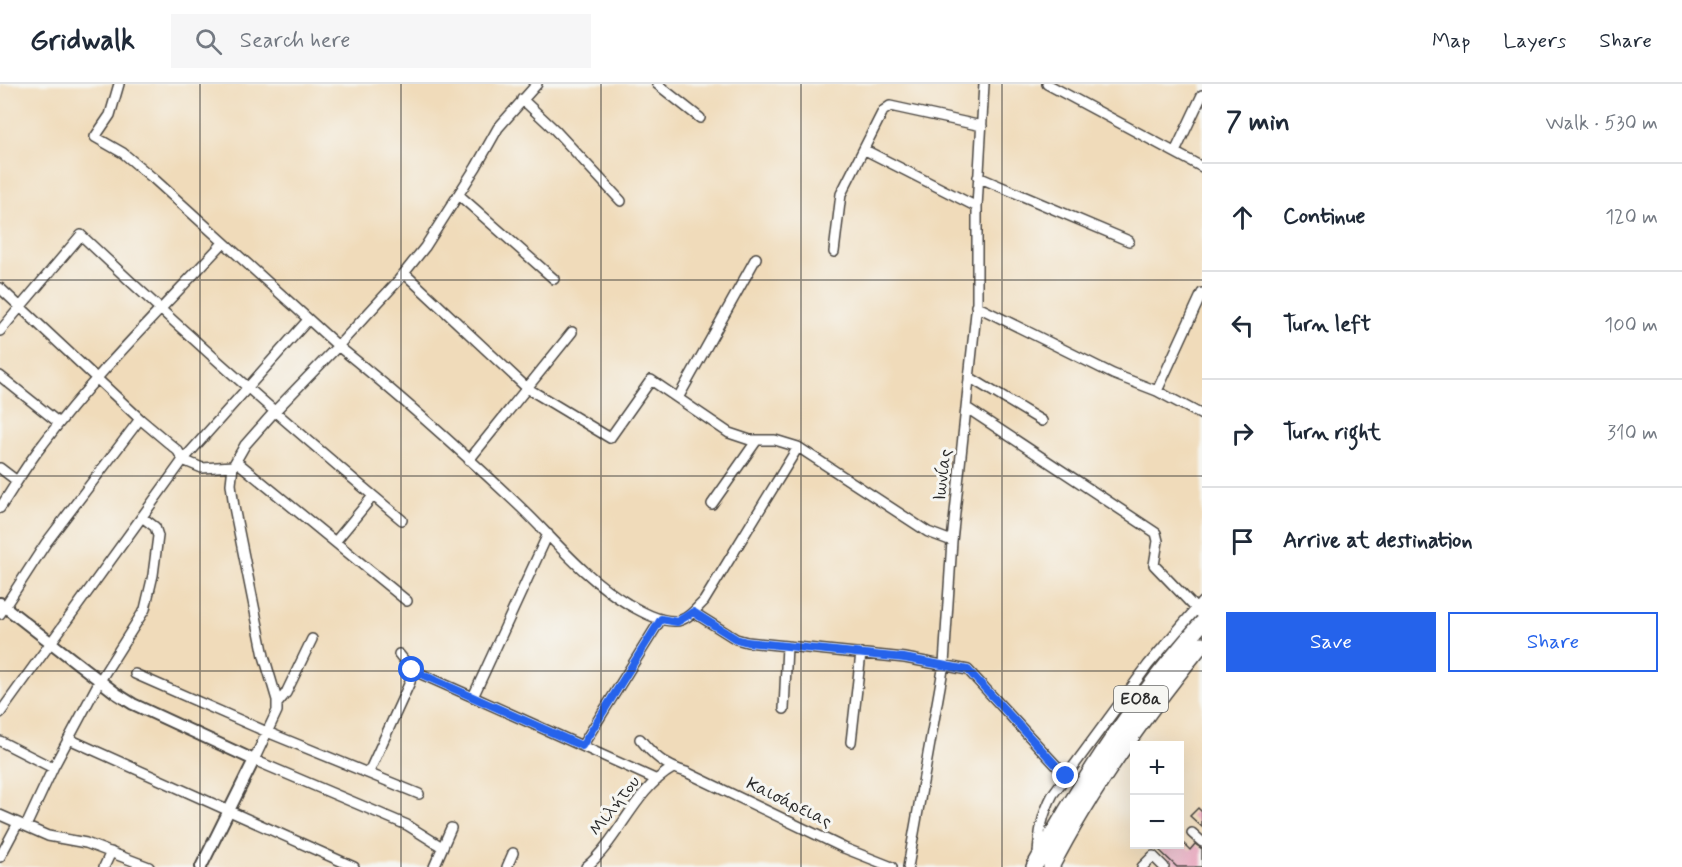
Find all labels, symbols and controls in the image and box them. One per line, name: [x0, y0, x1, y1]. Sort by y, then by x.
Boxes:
search box: [171, 14, 591, 68]
text: Gridwalk: [30, 23, 135, 60]
icon: search: [192, 25, 225, 58]
text: Search here: [240, 27, 351, 55]
text: Map: [1432, 27, 1470, 55]
text: Layers: [1503, 27, 1566, 55]
text: Share: [1599, 27, 1652, 55]
text: 7 min: [1226, 106, 1290, 140]
text: Walk · 530 m: [1546, 110, 1658, 137]
icon: ahead: [1226, 201, 1259, 234]
text: Continue: [1283, 203, 1365, 231]
text: 120 m: [1605, 204, 1658, 231]
icon: left: [1226, 309, 1259, 342]
text: Turn left: [1283, 311, 1371, 339]
text: 100 m: [1604, 312, 1658, 339]
icon: right: [1226, 417, 1259, 450]
text: Turn right: [1283, 419, 1381, 447]
text: 310 m: [1607, 420, 1658, 447]
street label: Ιωνίας: [928, 448, 958, 502]
icon: arrive: [1226, 525, 1259, 558]
text: Arrive at destination: [1283, 527, 1473, 555]
button: Save: [1226, 612, 1436, 672]
button: Share: [1448, 612, 1658, 672]
route start: [398, 656, 424, 682]
road number: ΕΟ8α: [1114, 686, 1168, 712]
map controls: [1130, 741, 1184, 849]
button: +: [1130, 741, 1184, 795]
route end: [1052, 762, 1078, 788]
street label: Μιλήτου: [584, 771, 646, 841]
street label: Καισάρειας: [742, 772, 836, 834]
button: −: [1130, 795, 1184, 849]

